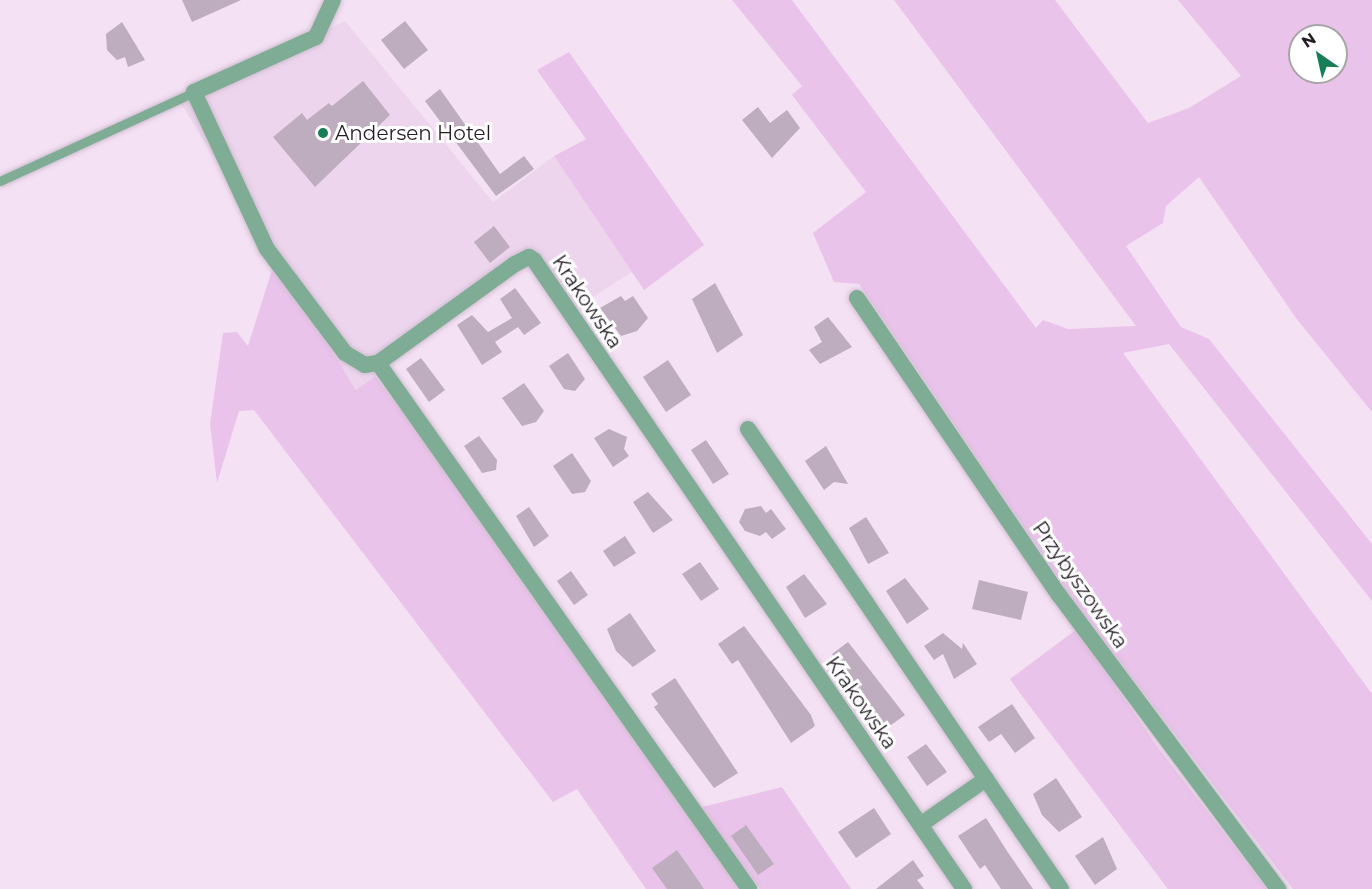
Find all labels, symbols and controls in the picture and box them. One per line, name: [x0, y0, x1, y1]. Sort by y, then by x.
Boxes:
north arrow: [1288, 24, 1348, 84]
text: N: [1298, 29, 1319, 52]
place label: Andersen Hotel: [335, 121, 491, 145]
marker: Andersen Hotel: [316, 126, 330, 140]
street label: Krakowska: [547, 251, 627, 353]
street label: Przybyszowska: [1027, 517, 1133, 653]
street label: Krakowska: [820, 652, 902, 754]

